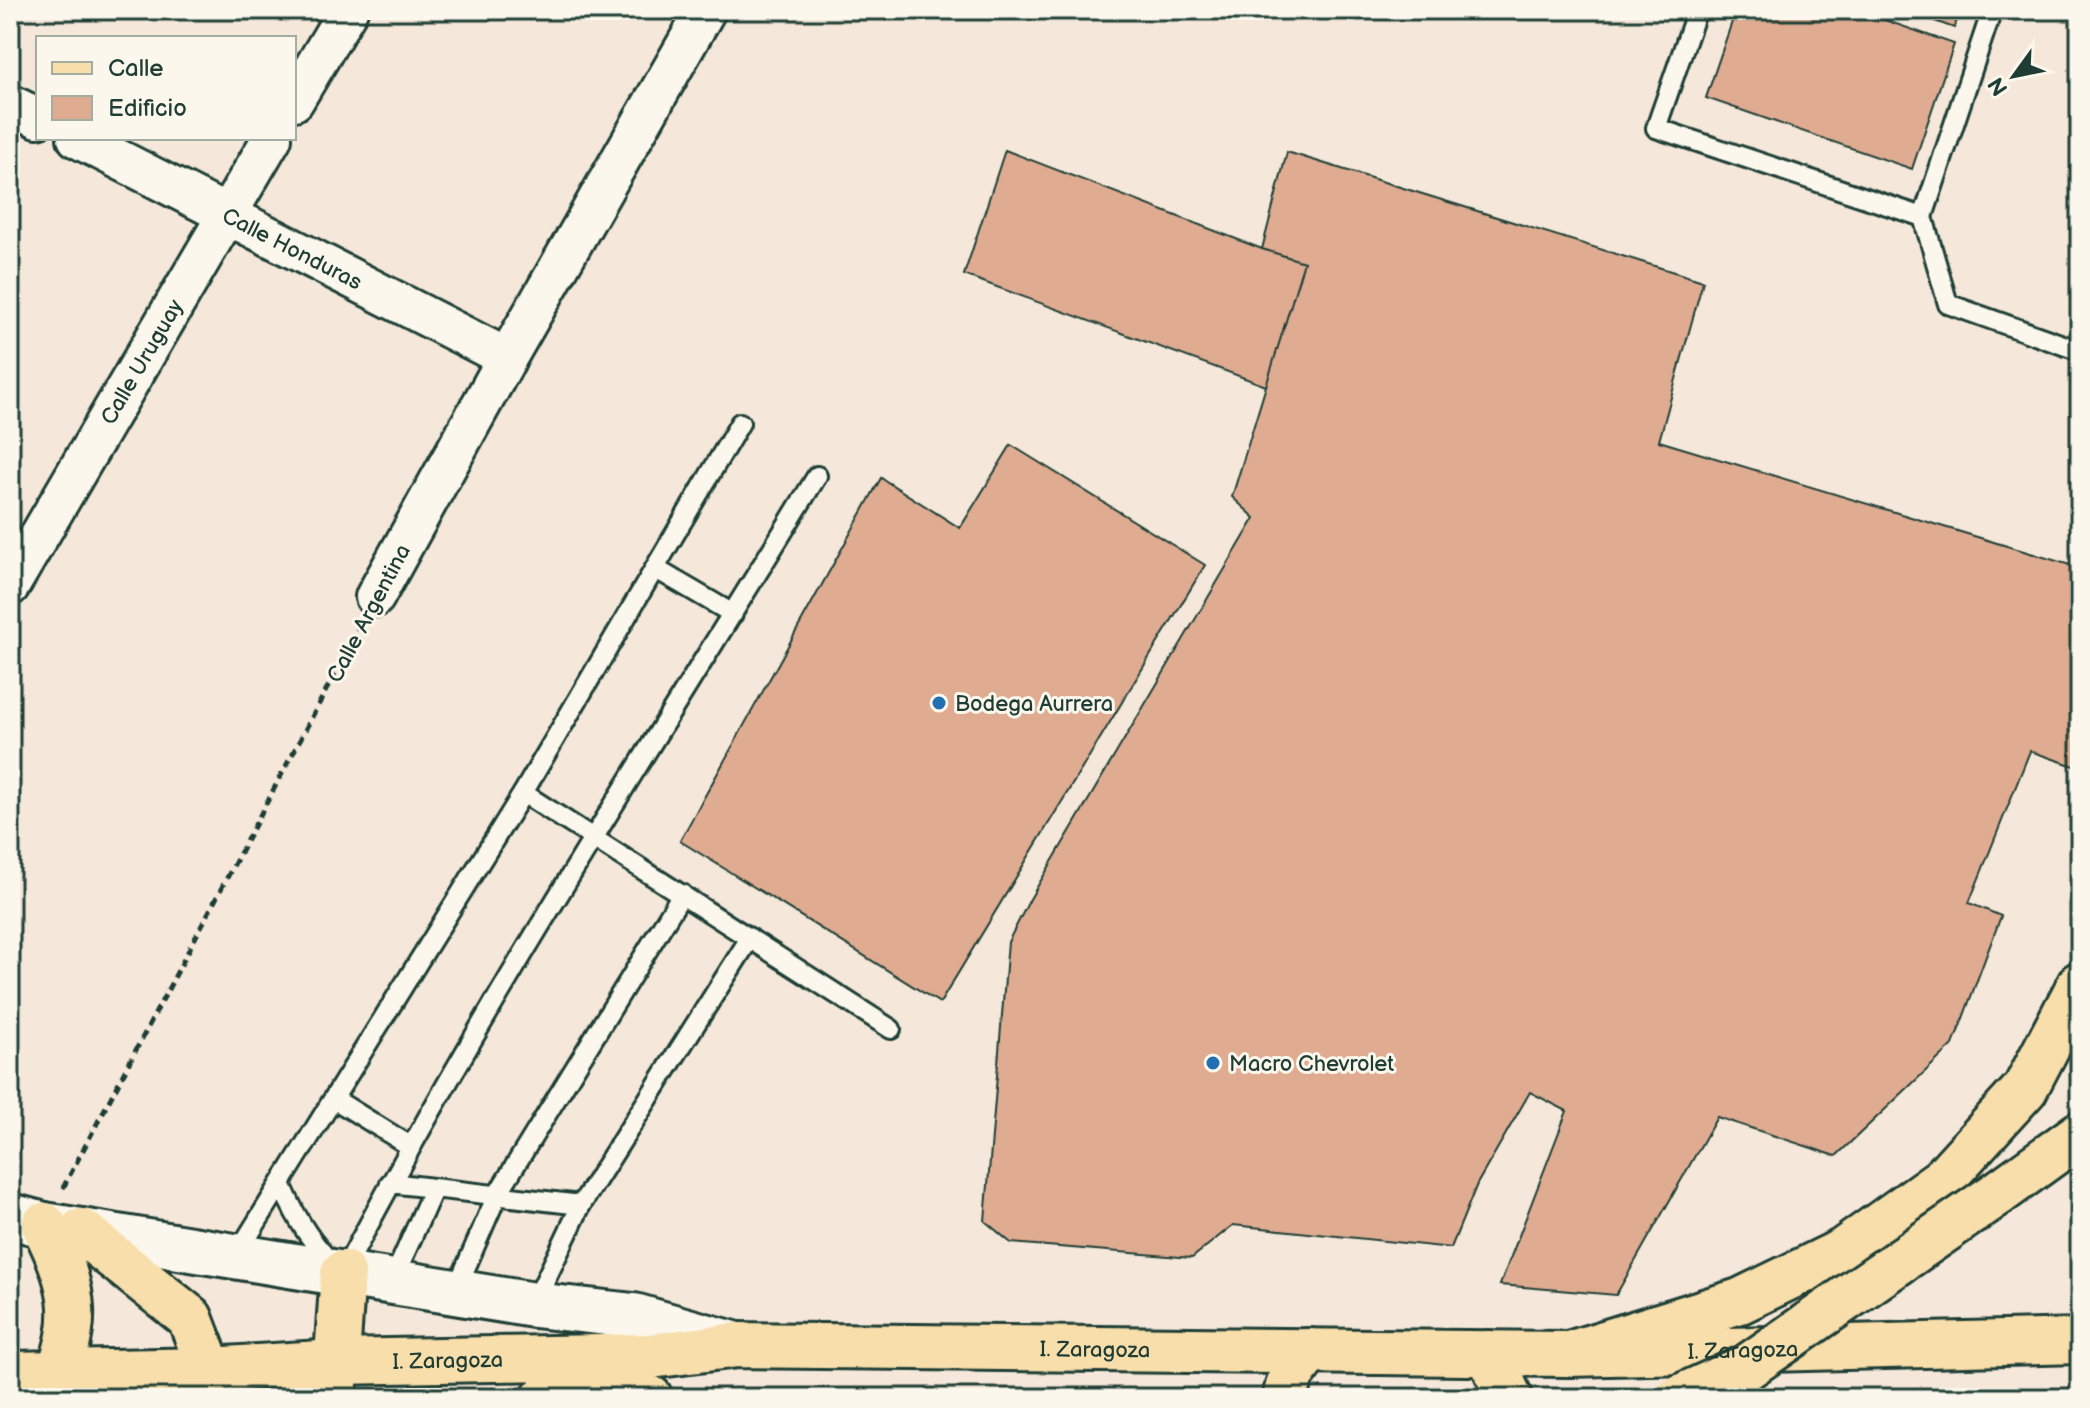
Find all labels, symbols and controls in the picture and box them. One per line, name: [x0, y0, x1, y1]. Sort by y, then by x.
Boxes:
legend: [36, 36, 296, 140]
north arrow: [1974, 36, 2054, 116]
text: Calle: [108, 54, 163, 83]
text: N: [1983, 72, 2014, 100]
text: Edificio: [108, 94, 187, 123]
street label: Calle Honduras: [217, 203, 366, 297]
street label: Calle Uruguay: [95, 295, 190, 430]
street label: Calle Argentina: [322, 540, 417, 687]
place label: Bodega Aurrera: [955, 691, 1113, 718]
marker: Bodega Aurrera: [930, 694, 948, 712]
place label: Macro Chevrolet: [1229, 1051, 1394, 1078]
marker: Macro Chevrolet: [1204, 1054, 1222, 1072]
street label: I. Zaragoza: [1039, 1336, 1150, 1364]
street label: I. Zaragoza: [1687, 1336, 1799, 1366]
street label: I. Zaragoza: [392, 1347, 503, 1376]

